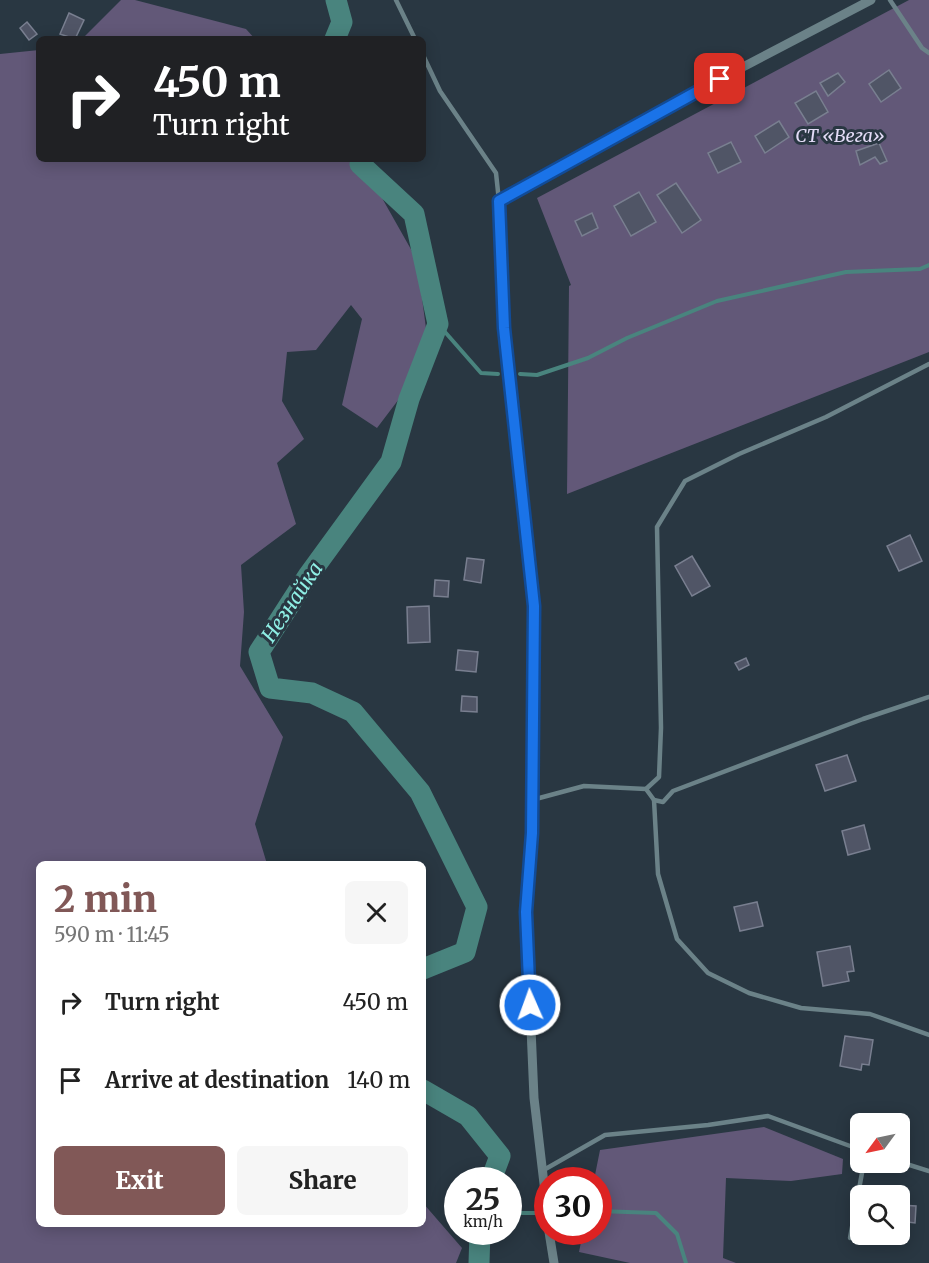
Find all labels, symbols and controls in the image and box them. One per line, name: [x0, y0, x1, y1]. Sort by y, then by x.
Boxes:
pin: [694, 53, 745, 104]
text: 450 m: [153, 56, 281, 108]
icon: right: [54, 60, 132, 138]
icon: arrive: [703, 62, 736, 95]
text: Turn right: [153, 108, 290, 142]
park label: СТ «Вега»: [795, 124, 885, 147]
water label: Незнайка: [256, 557, 328, 647]
text: 2 min: [54, 877, 157, 922]
button: close: [345, 881, 408, 944]
text: 590 m · 11:45: [54, 922, 170, 947]
position arrow: [498, 973, 562, 1037]
icon: right: [54, 986, 87, 1019]
text: Turn right: [105, 988, 219, 1016]
text: 450 m: [343, 988, 408, 1016]
icon: arrive: [54, 1064, 87, 1097]
text: Arrive at destination: [105, 1066, 329, 1094]
text: 140 m: [347, 1066, 410, 1094]
north arrow: [850, 1113, 910, 1173]
map controls: [850, 1113, 910, 1245]
button: Exit: [54, 1146, 225, 1215]
button: Share: [237, 1146, 408, 1215]
speed limit sign: 30: [534, 1167, 612, 1245]
text: 25: [466, 1180, 500, 1218]
button: search: [850, 1185, 910, 1245]
text: km/h: [463, 1212, 503, 1231]

